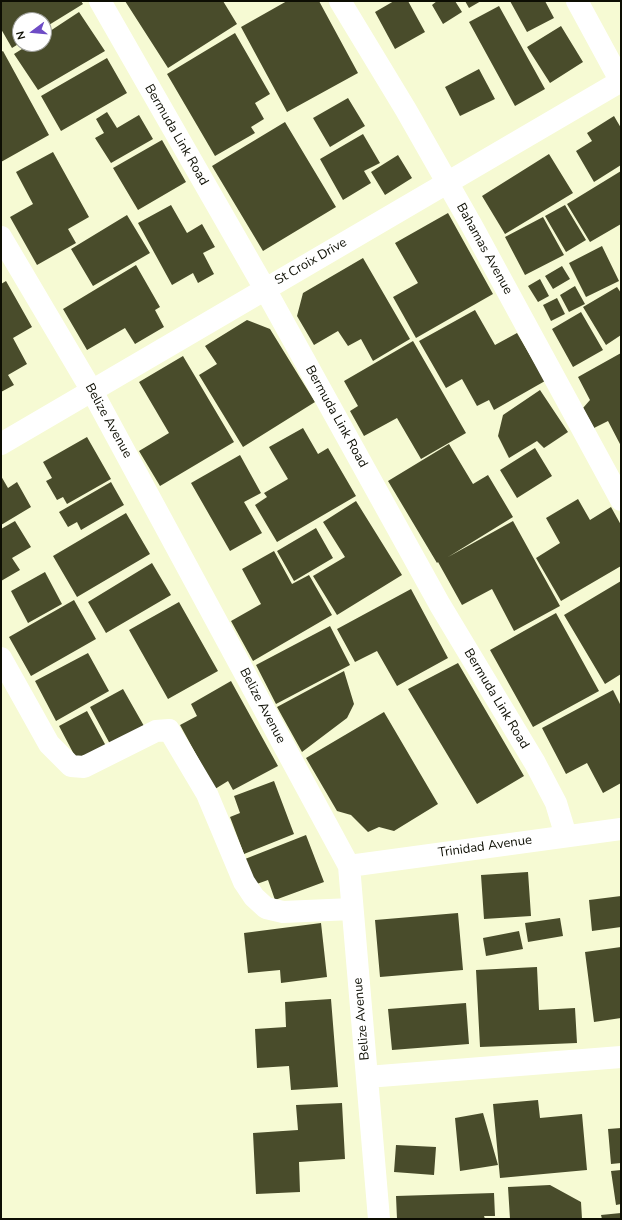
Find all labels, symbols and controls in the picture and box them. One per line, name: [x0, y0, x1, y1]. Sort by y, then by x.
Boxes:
north arrow: [12, 12, 52, 52]
text: N: [13, 29, 29, 41]
street label: Bermuda Link Road: [141, 82, 211, 188]
street label: Bahamas Avenue: [452, 201, 516, 297]
street label: St Croix Drive: [272, 235, 350, 289]
street label: Bermuda Link Road: [302, 363, 370, 471]
street label: Belize Avenue: [81, 381, 135, 461]
street label: Bermuda Link Road: [460, 646, 532, 752]
street label: Belize Avenue: [236, 666, 288, 746]
street label: Trinidad Avenue: [437, 833, 533, 861]
street label: Belize Avenue: [351, 977, 373, 1061]

